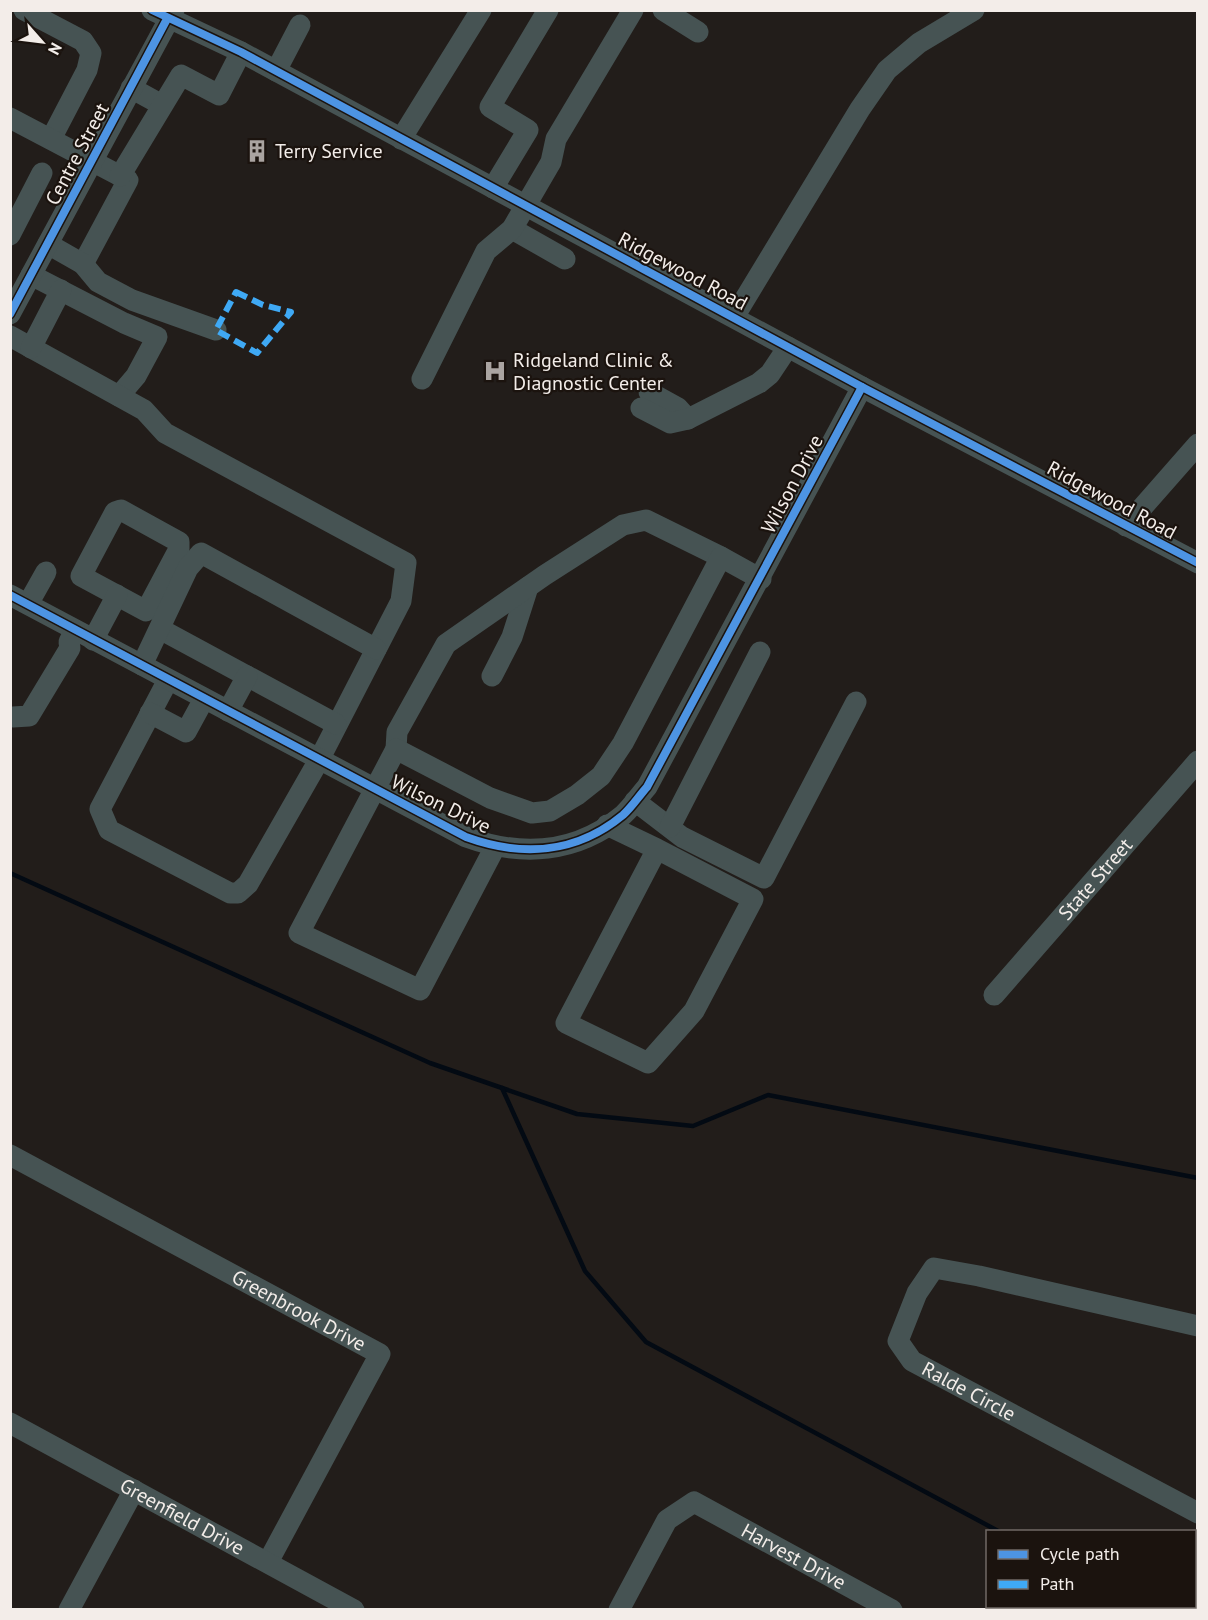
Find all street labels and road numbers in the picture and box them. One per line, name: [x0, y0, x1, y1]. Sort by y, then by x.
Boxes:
street label: Centre Street: [39, 98, 115, 210]
street label: Ridgewood Road: [614, 226, 752, 316]
street label: Wilson Drive: [755, 430, 829, 538]
street label: Ridgewood Road: [1043, 455, 1181, 545]
street label: Wilson Drive: [387, 769, 495, 839]
street label: State Street: [1052, 832, 1138, 925]
street label: Greenbrook Drive: [227, 1264, 370, 1357]
street label: Ralde Circle: [918, 1356, 1020, 1427]
street label: Greenfield Drive: [115, 1472, 249, 1561]
street label: Harvest Drive: [737, 1517, 850, 1595]

